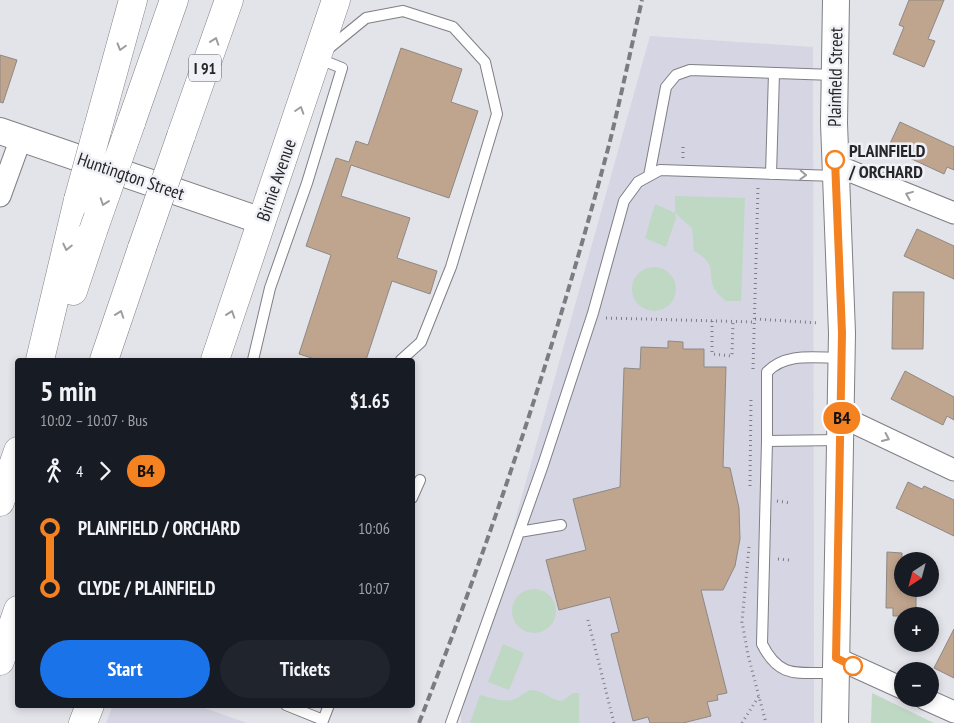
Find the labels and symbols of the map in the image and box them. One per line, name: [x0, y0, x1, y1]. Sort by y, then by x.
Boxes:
street label: Plainfield Street: [823, 27, 847, 127]
one-way arrow: [209, 37, 219, 45]
one-way arrow: [116, 43, 127, 52]
road number: I 91: [189, 54, 221, 82]
one-way arrow: [294, 107, 304, 115]
street label: Birnie Avenue: [251, 136, 301, 224]
place label: PLAINFIELD / ORCHARD: [848, 139, 926, 183]
street label: Huntington Street: [75, 147, 187, 205]
marker: PLAINFIELD / ORCHARD: [825, 150, 845, 170]
one-way arrow: [800, 170, 808, 180]
one-way arrow: [905, 190, 914, 201]
one-way arrow: [99, 197, 109, 206]
one-way arrow: [62, 243, 73, 252]
one-way arrow: [114, 310, 124, 319]
one-way arrow: [225, 310, 235, 319]
line badge: B4: [820, 402, 864, 434]
one-way arrow: [881, 431, 890, 442]
north arrow: [894, 552, 939, 598]
unlabelled marker: [843, 656, 863, 676]

